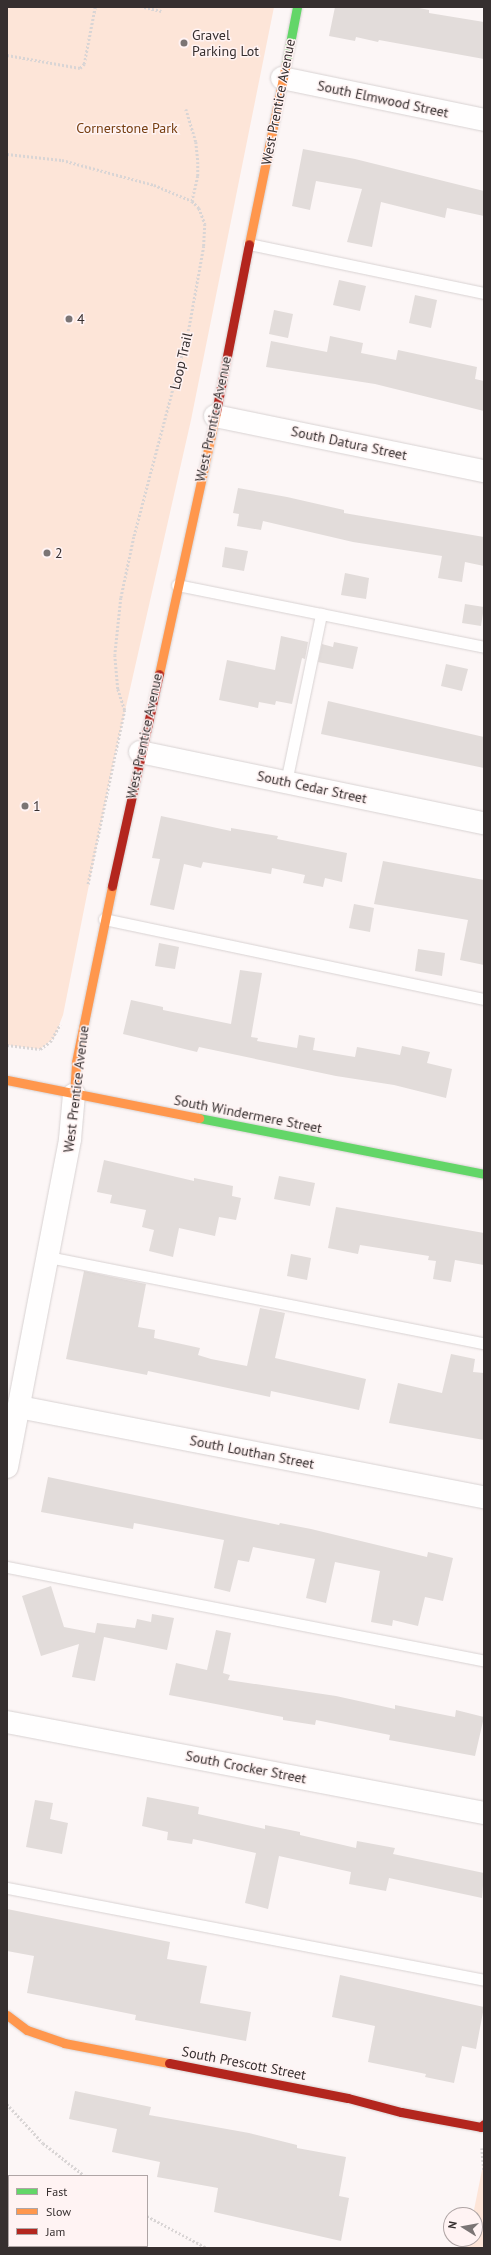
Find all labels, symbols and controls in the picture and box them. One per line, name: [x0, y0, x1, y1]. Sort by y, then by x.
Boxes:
place label: Gravel Parking Lot: [192, 27, 259, 60]
street label: West Prentice Avenue: [258, 37, 298, 167]
marker: Gravel Parking Lot: [179, 38, 189, 48]
street label: South Elmwood Street: [316, 77, 450, 121]
park label: Cornerstone Park: [76, 120, 178, 136]
place label: 4: [77, 311, 85, 327]
marker: 4: [64, 314, 74, 324]
street label: Loop Trail: [166, 331, 196, 391]
street label: West Prentice Avenue: [191, 354, 235, 484]
street label: South Datura Street: [289, 422, 409, 464]
place label: 2: [55, 545, 63, 561]
marker: 2: [42, 548, 52, 558]
street label: West Prentice Avenue: [122, 671, 166, 801]
street label: South Cedar Street: [255, 767, 369, 807]
place label: 1: [33, 798, 41, 814]
marker: 1: [20, 801, 30, 811]
street label: West Prentice Avenue: [60, 1024, 92, 1154]
street label: South Windermere Street: [172, 1091, 324, 1137]
street label: South Louthan Street: [188, 1432, 316, 1472]
street label: South Crocker Street: [184, 1747, 308, 1787]
street label: South Prescott Street: [180, 2043, 308, 2083]
legend: [8, 2175, 148, 2247]
text: Fast: [46, 2184, 67, 2199]
text: Slow: [46, 2204, 71, 2219]
north arrow: [443, 2207, 483, 2247]
text: N: [445, 2220, 460, 2230]
text: Jam: [46, 2224, 65, 2239]

